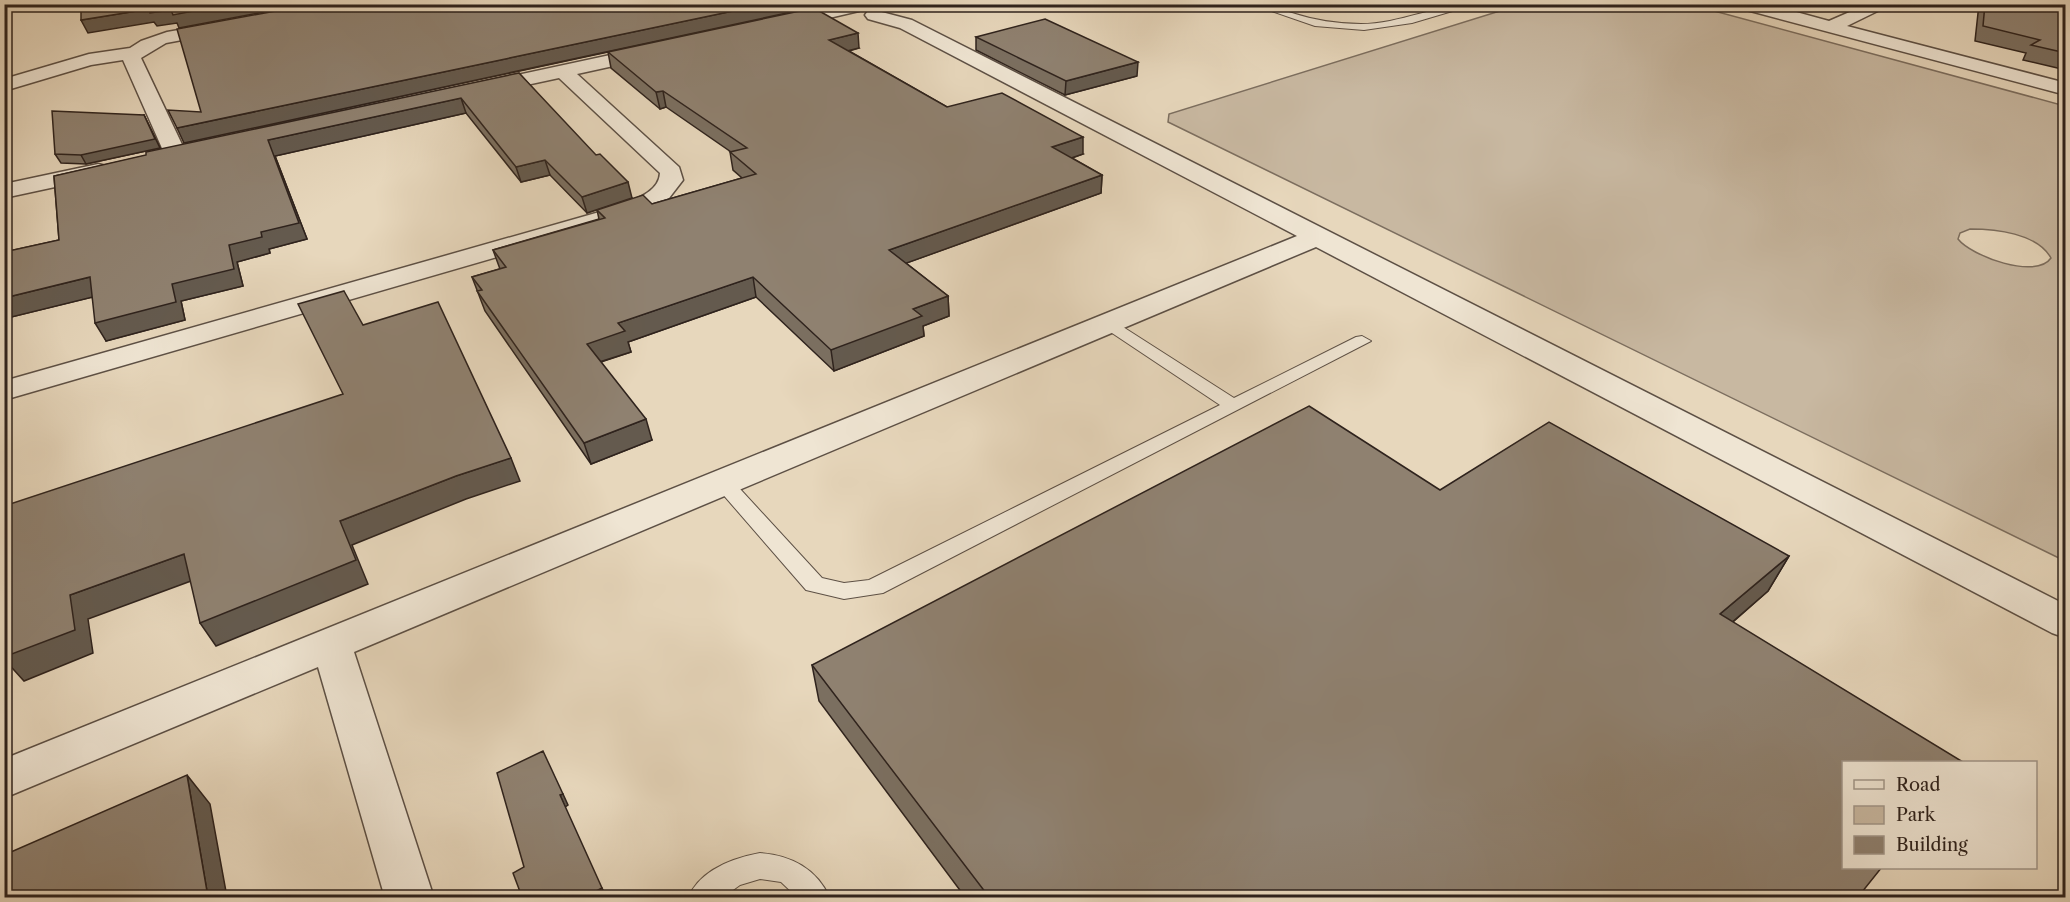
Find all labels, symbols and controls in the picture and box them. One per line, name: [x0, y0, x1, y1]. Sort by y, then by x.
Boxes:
legend: [1842, 761, 2037, 869]
text: Road: [1896, 774, 1941, 796]
text: Park: [1896, 804, 1937, 826]
text: Building: [1896, 834, 1968, 856]

